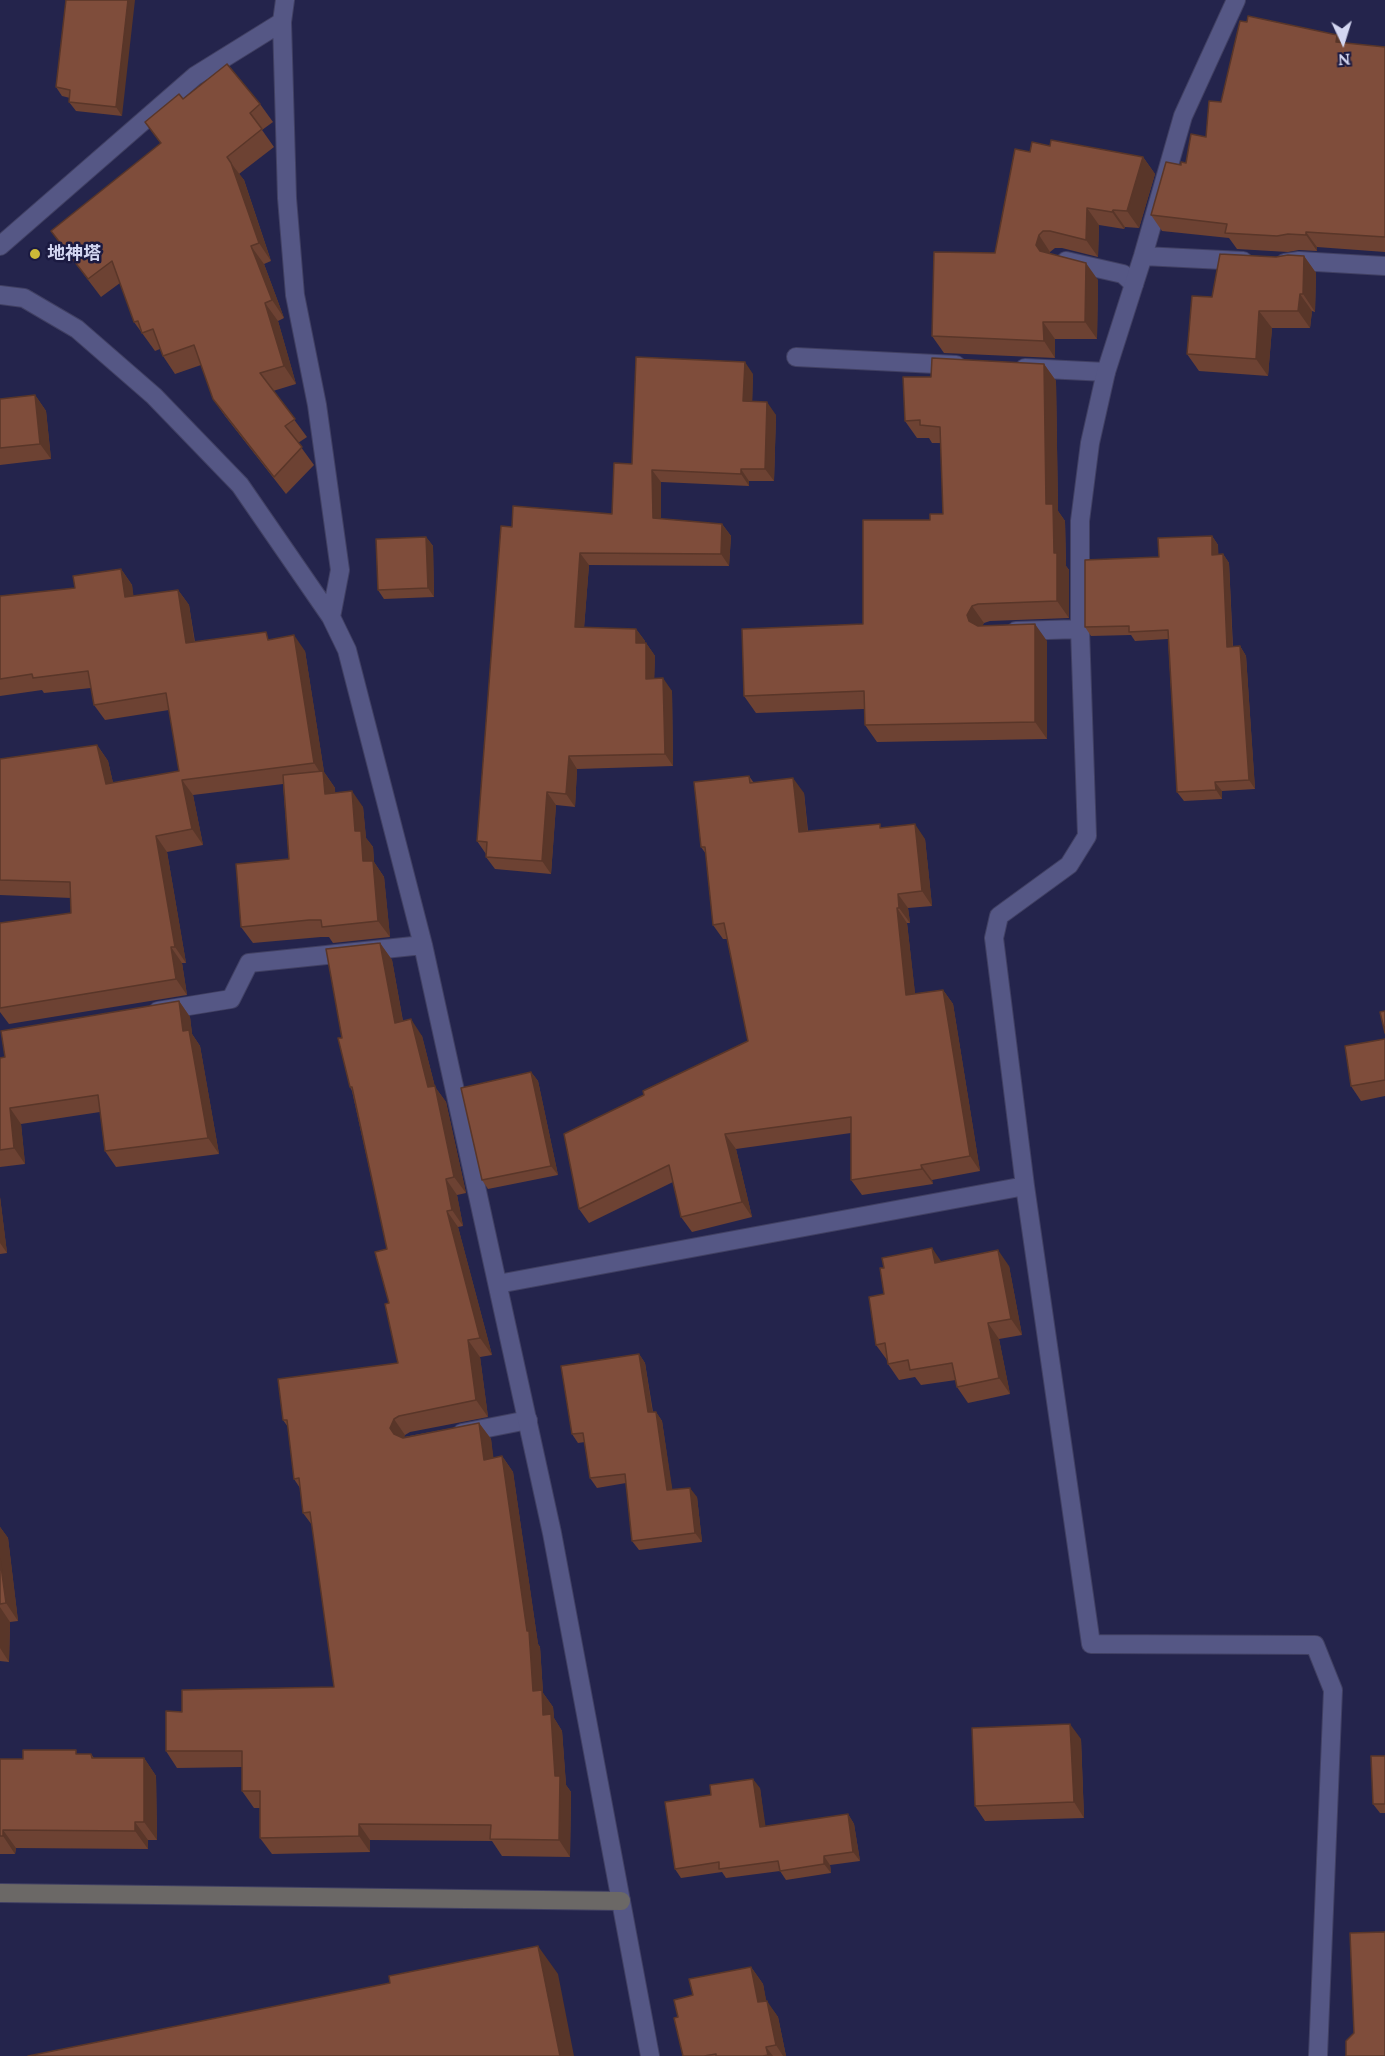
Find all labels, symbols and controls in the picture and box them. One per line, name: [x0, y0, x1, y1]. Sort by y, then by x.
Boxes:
north arrow: [1313, 12, 1373, 72]
text: N: [1337, 50, 1351, 70]
place label: 地神塔: [47, 243, 101, 265]
marker: 地神塔: [28, 247, 42, 261]

